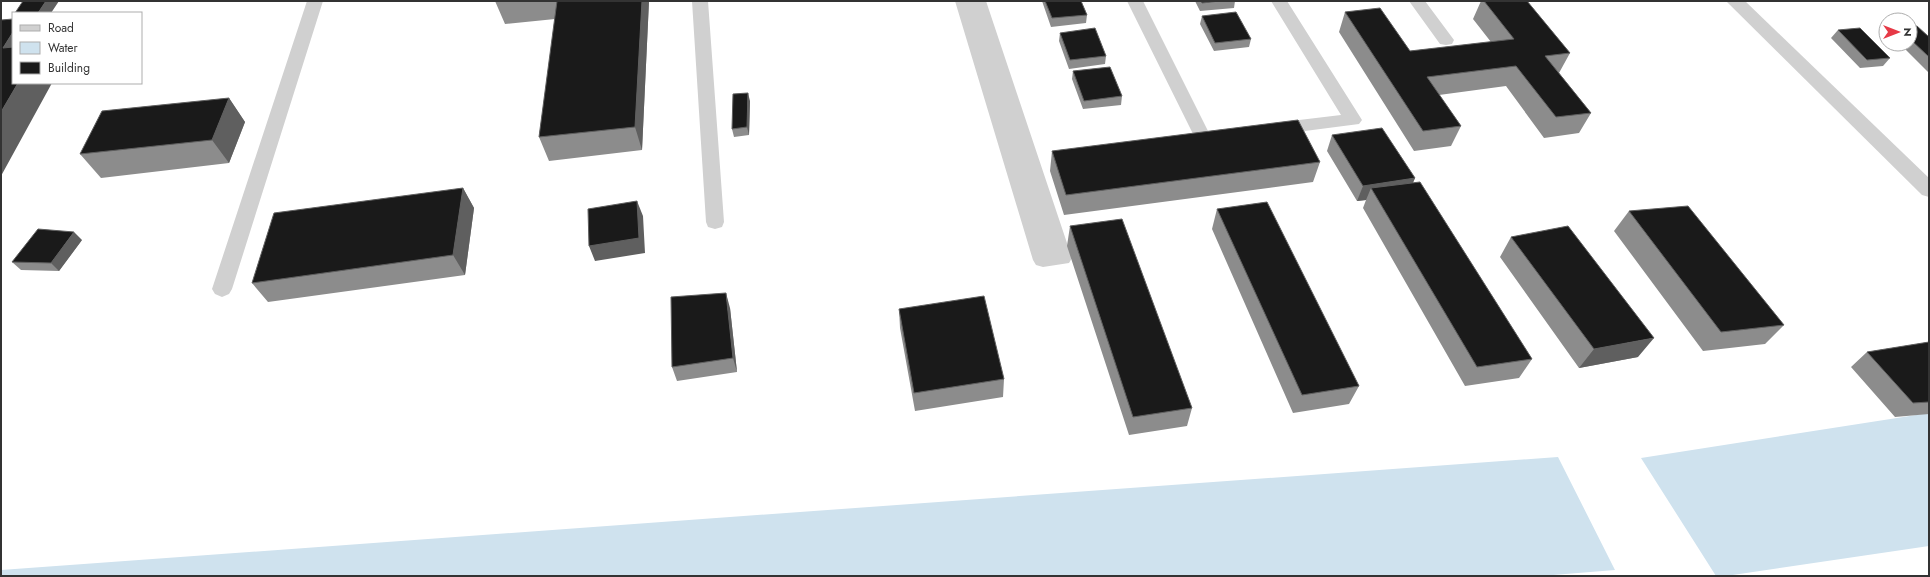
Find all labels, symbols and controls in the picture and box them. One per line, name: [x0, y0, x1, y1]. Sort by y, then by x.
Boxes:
legend: [12, 12, 142, 84]
north arrow: [1878, 12, 1918, 52]
text: Road: [48, 19, 74, 37]
text: N: [1900, 28, 1916, 36]
text: Water: [48, 39, 79, 57]
text: Building: [48, 59, 90, 77]

